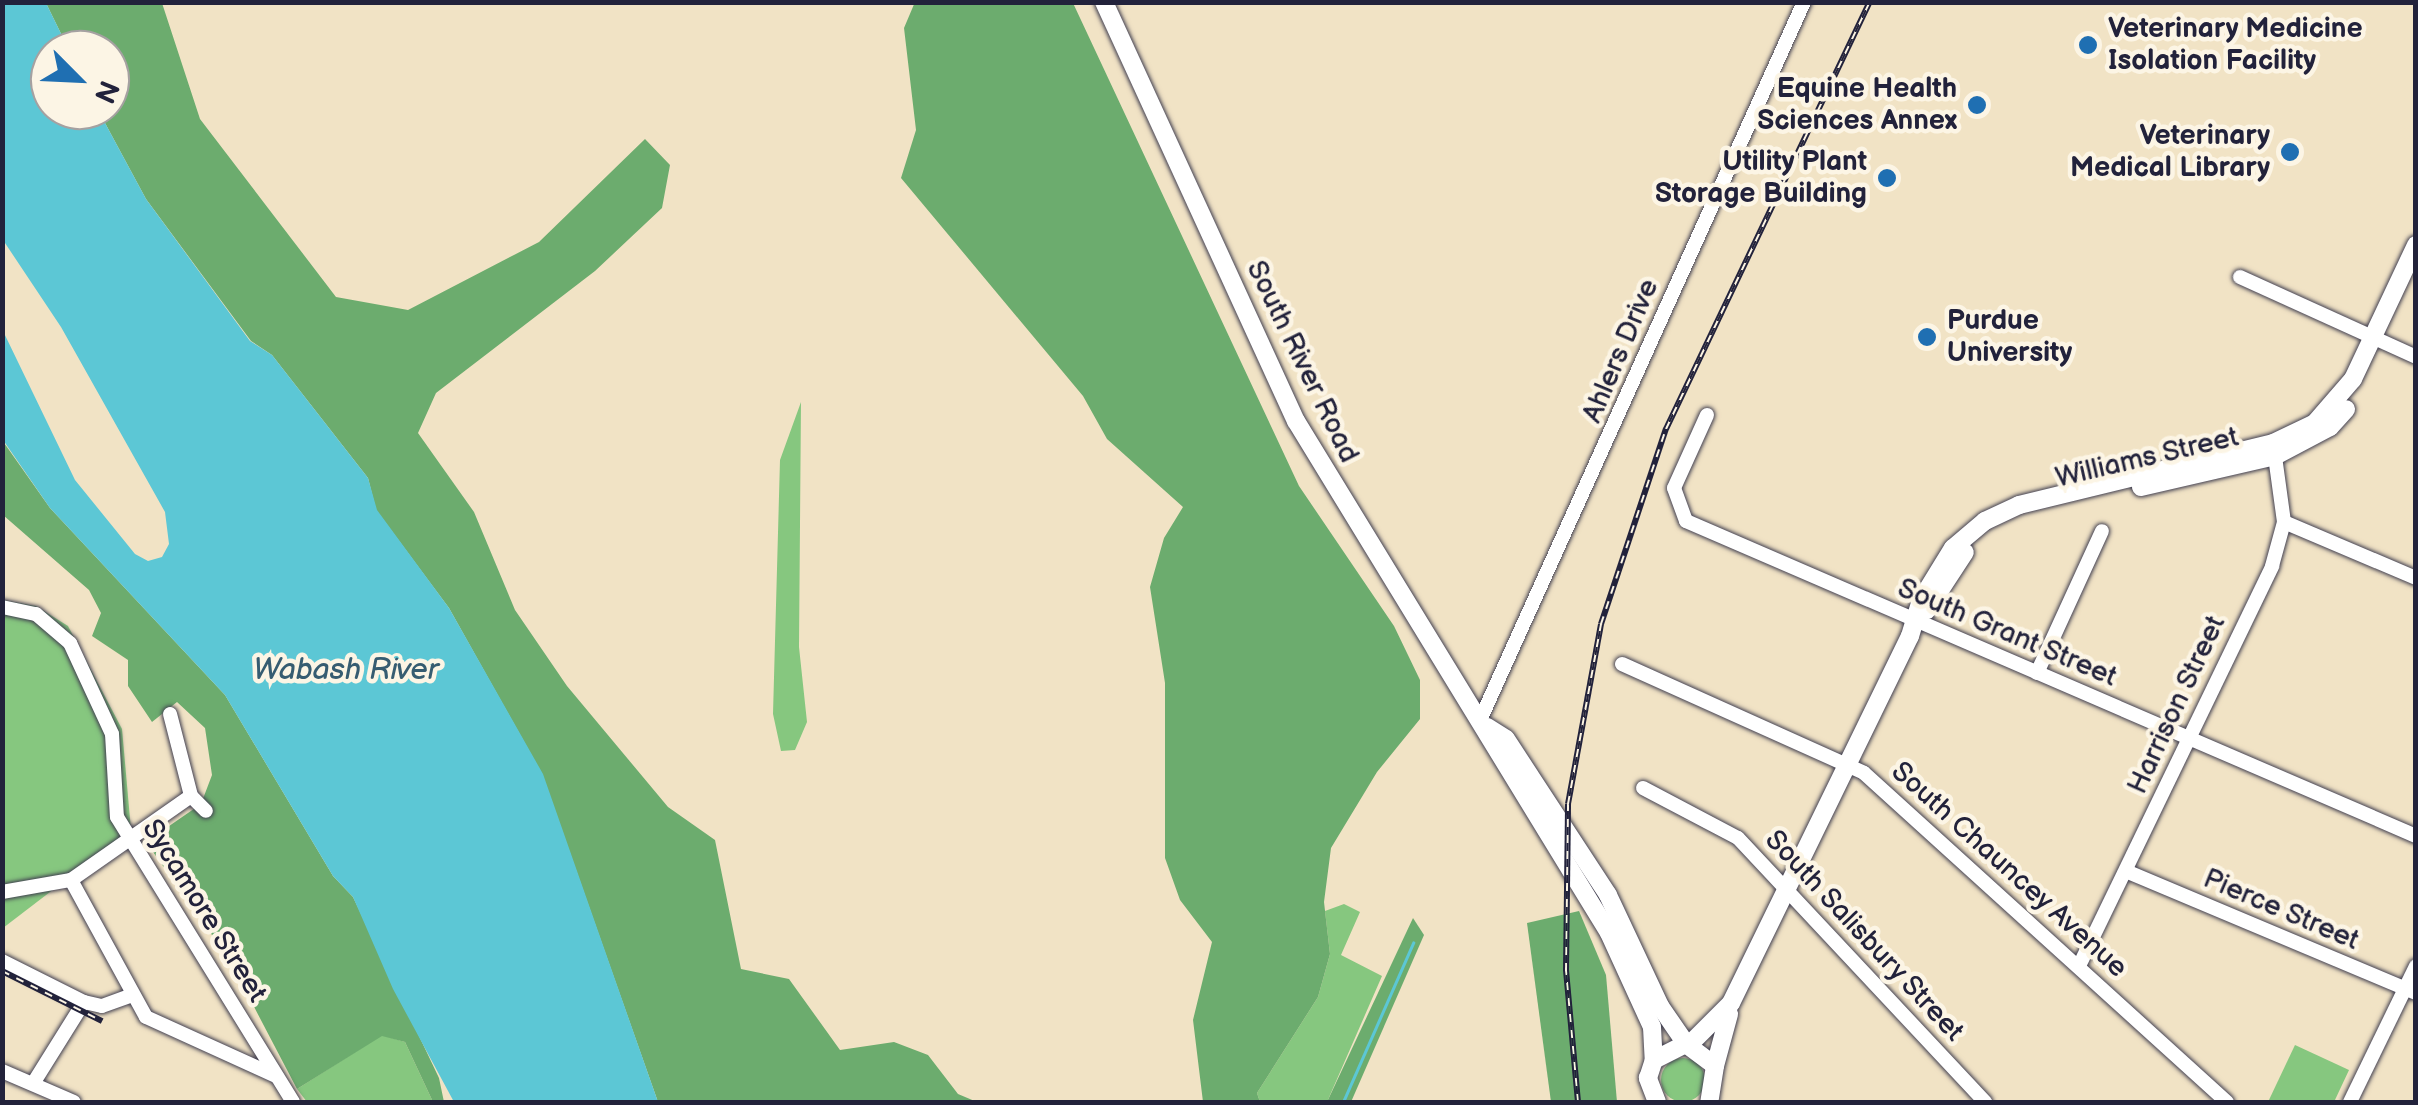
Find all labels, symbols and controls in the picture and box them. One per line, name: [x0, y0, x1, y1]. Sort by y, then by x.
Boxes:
place label: Veterinary Medicine Isolation Facility: [2108, 12, 2363, 78]
north arrow: [30, 30, 130, 130]
marker: Veterinary Medicine Isolation Facility: [2077, 34, 2099, 56]
place label: Equine Health Sciences Annex: [1757, 72, 1957, 138]
text: N: [87, 75, 125, 108]
marker: Equine Health Sciences Annex: [1966, 94, 1988, 116]
place label: Veterinary Medical Library: [2070, 119, 2270, 185]
marker: Veterinary Medical Library: [2279, 141, 2301, 163]
place label: Utility Plant Storage Building: [1655, 145, 1867, 211]
marker: Utility Plant Storage Building: [1876, 167, 1898, 189]
street label: South River Road: [1239, 256, 1365, 468]
street label: Ahlers Drive: [1576, 274, 1666, 428]
place label: Purdue University: [1947, 304, 2072, 370]
marker: Purdue University: [1916, 326, 1938, 348]
street label: Williams Street: [2052, 421, 2242, 495]
street label: South Grant Street: [1892, 572, 2122, 694]
street label: Harrison Street: [2121, 610, 2233, 800]
water label: Wabash River: [253, 652, 439, 688]
street label: South Chauncey Avenue: [1883, 755, 2135, 985]
street label: Sycamore Street: [134, 813, 274, 1009]
street label: South Salisbury Street: [1757, 823, 1971, 1049]
street label: Pierce Street: [2198, 862, 2364, 958]

